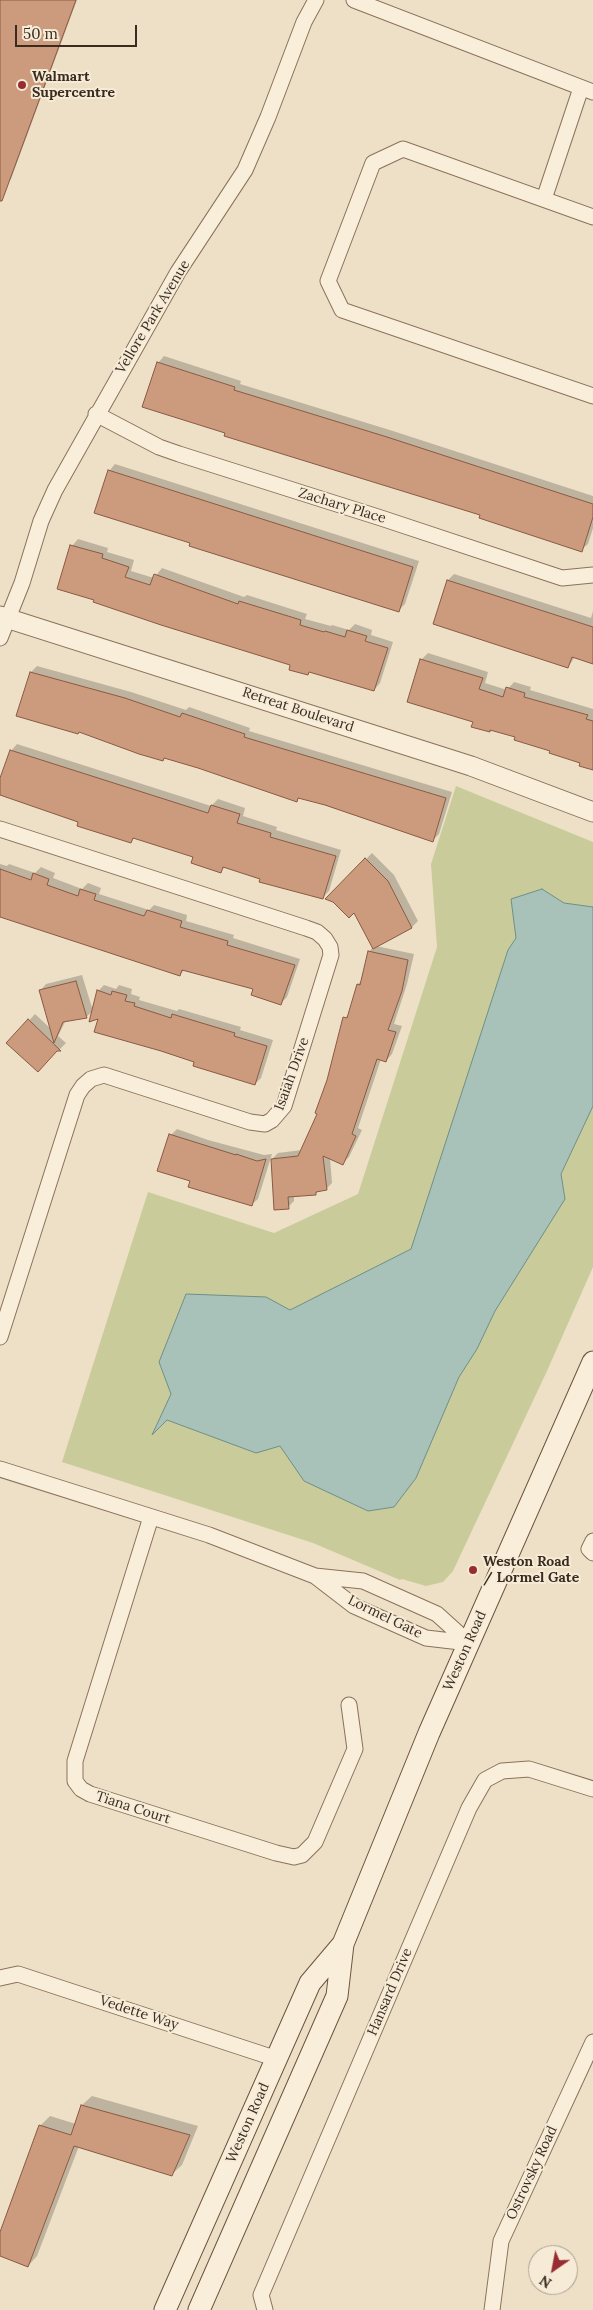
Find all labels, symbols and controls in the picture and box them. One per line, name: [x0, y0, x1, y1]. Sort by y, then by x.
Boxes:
scale bar: [18, 15, 140, 47]
text: 50 m: [23, 24, 58, 43]
place label: Walmart Supercentre: [32, 69, 115, 102]
marker: Walmart Supercentre: [16, 79, 28, 91]
street label: Vellore Park Avenue: [112, 257, 194, 377]
street label: Zachary Place: [296, 485, 388, 527]
street label: Retreat Boulevard: [240, 684, 356, 736]
street label: Isaiah Drive: [271, 1035, 313, 1113]
place label: Weston Road / Lormel Gate: [483, 1554, 579, 1586]
marker: Weston Road / Lormel Gate: [467, 1564, 479, 1576]
street label: Lormel Gate: [345, 1592, 425, 1642]
street label: Weston Road: [440, 1608, 490, 1694]
street label: Tiana Court: [94, 1788, 172, 1828]
street label: Hansard Drive: [364, 1946, 416, 2038]
street label: Vedette Way: [97, 1992, 181, 2034]
street label: Weston Road: [223, 2080, 273, 2166]
street label: Ostrovsky Road: [503, 2123, 561, 2223]
north arrow: [528, 2245, 578, 2295]
text: N: [536, 2271, 555, 2292]

